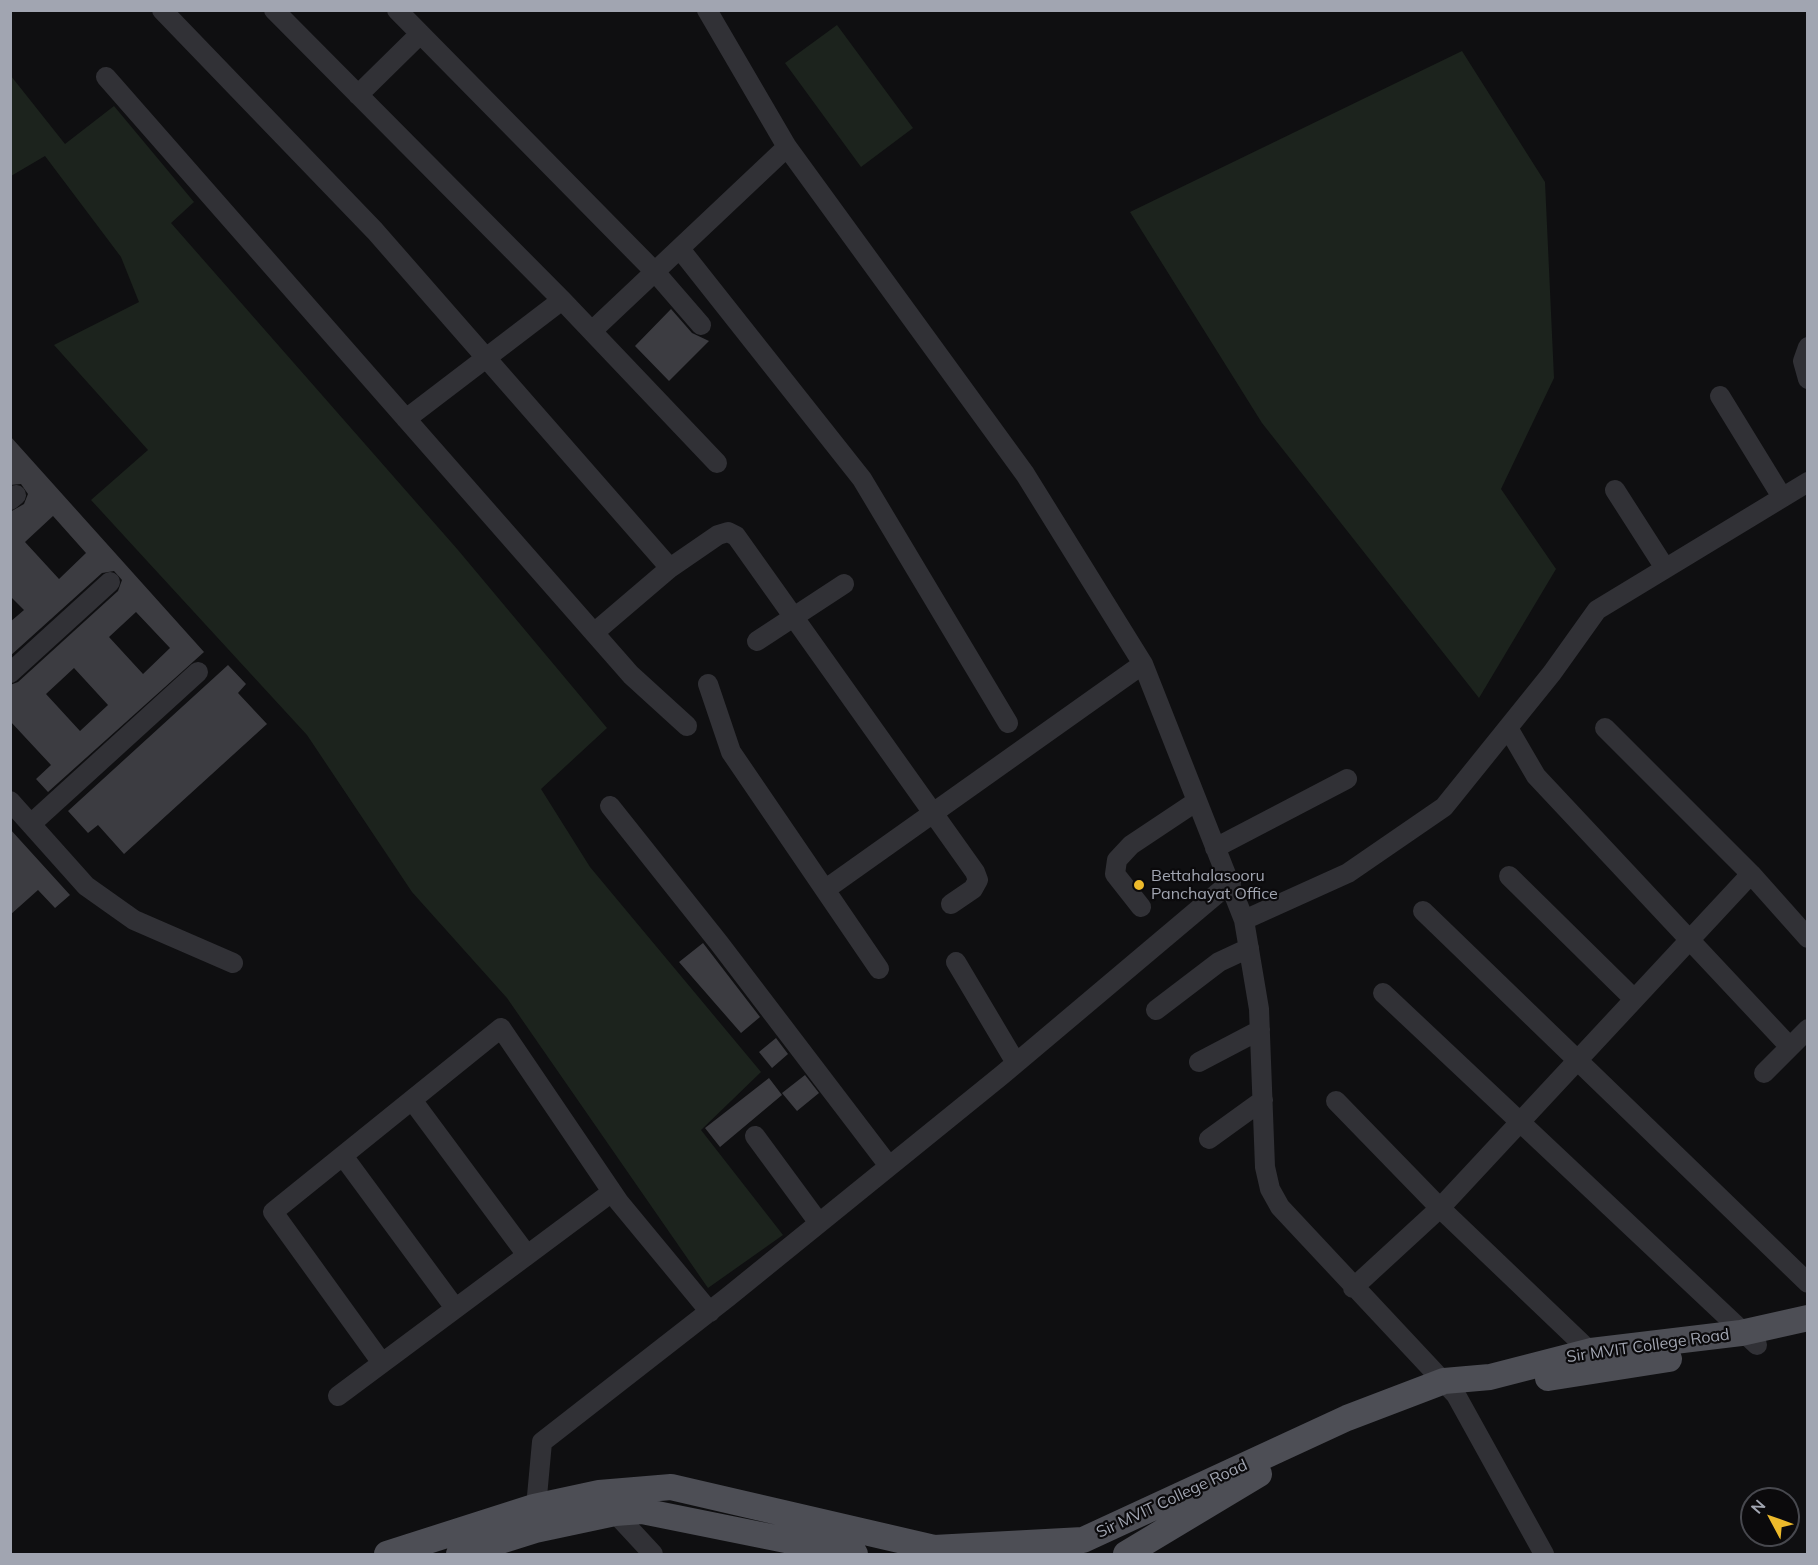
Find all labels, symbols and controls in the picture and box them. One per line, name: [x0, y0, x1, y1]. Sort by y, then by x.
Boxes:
place label: Bettahalasooru Panchayat Office: [1151, 866, 1278, 904]
marker: Bettahalasooru Panchayat Office: [1132, 878, 1146, 892]
street label: Sir MVIT College Road: [1565, 1325, 1731, 1367]
street label: Sir MVIT College Road: [1094, 1456, 1250, 1542]
north arrow: [1740, 1487, 1800, 1547]
text: N: [1746, 1495, 1769, 1518]

